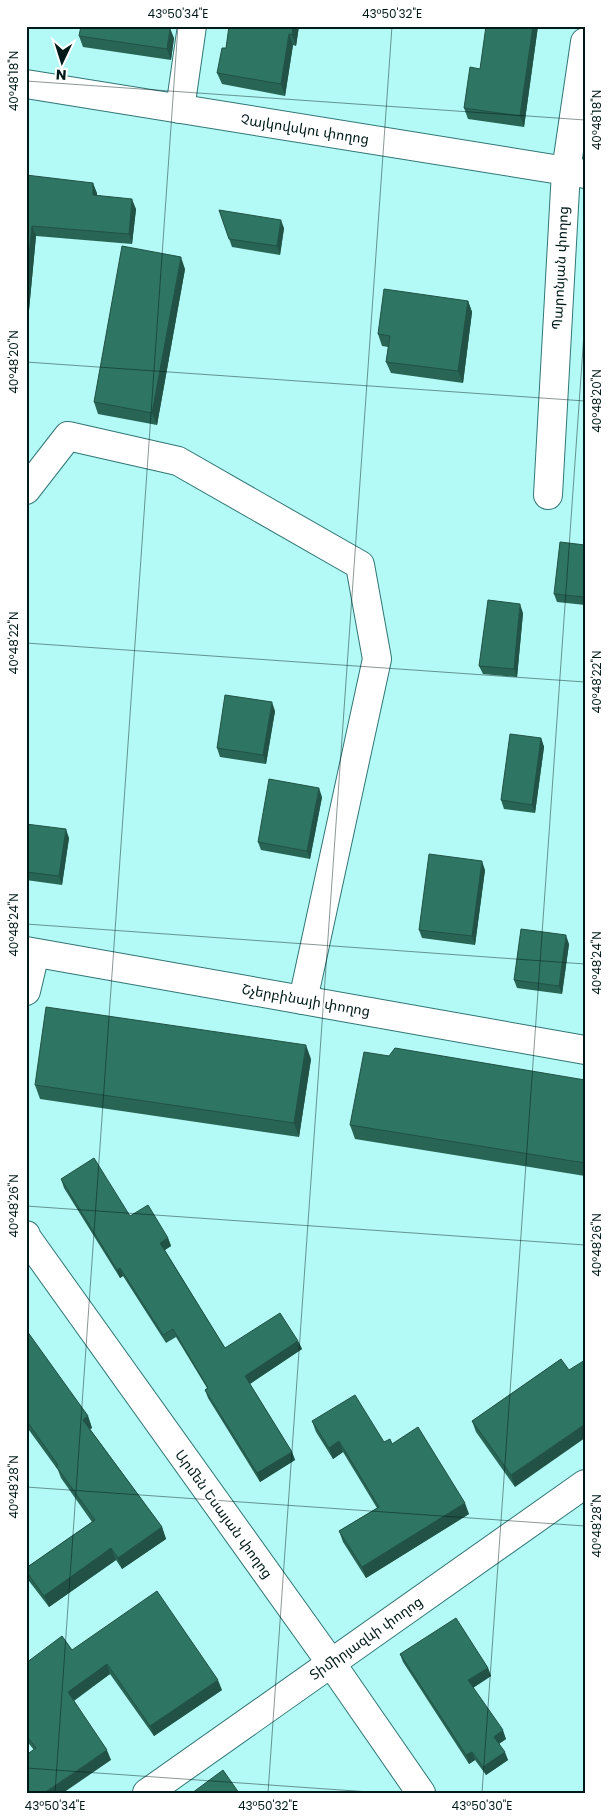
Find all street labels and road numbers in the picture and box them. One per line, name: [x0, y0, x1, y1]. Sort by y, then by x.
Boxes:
street label: Չայկովսկու փողոց: [239, 109, 371, 149]
street label: Պարոնյան փողոց: [547, 206, 573, 330]
street label: Շչերբինայի փողոց: [240, 979, 372, 1021]
street label: Արմեն Եսայան փողոց: [170, 1445, 278, 1583]
street label: Տիմիրյազևի փողոց: [305, 1591, 427, 1685]

